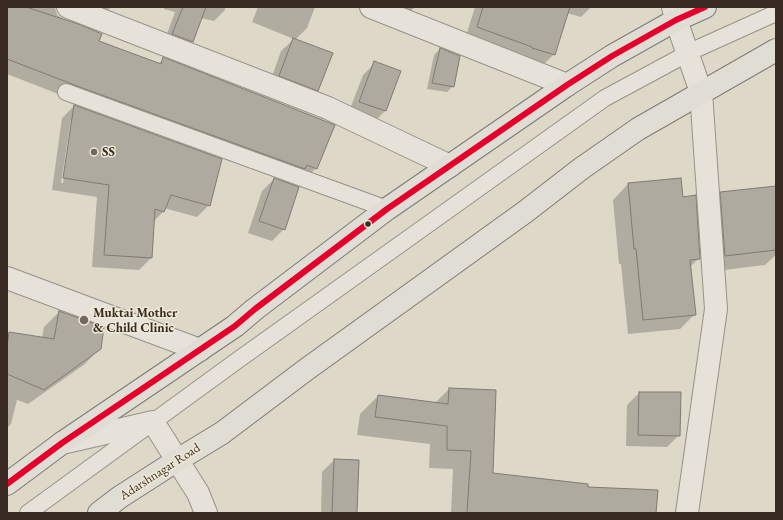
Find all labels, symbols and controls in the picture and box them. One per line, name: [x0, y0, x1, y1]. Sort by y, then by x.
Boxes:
place label: SS: [102, 144, 115, 160]
marker: SS: [89, 147, 99, 157]
unlabelled marker: [363, 219, 373, 229]
place label: Muktai Mother & Child Clinic: [93, 305, 177, 336]
marker: Muktai Mother & Child Clinic: [78, 314, 90, 326]
street label: Adarshnagar Road: [117, 440, 203, 504]

